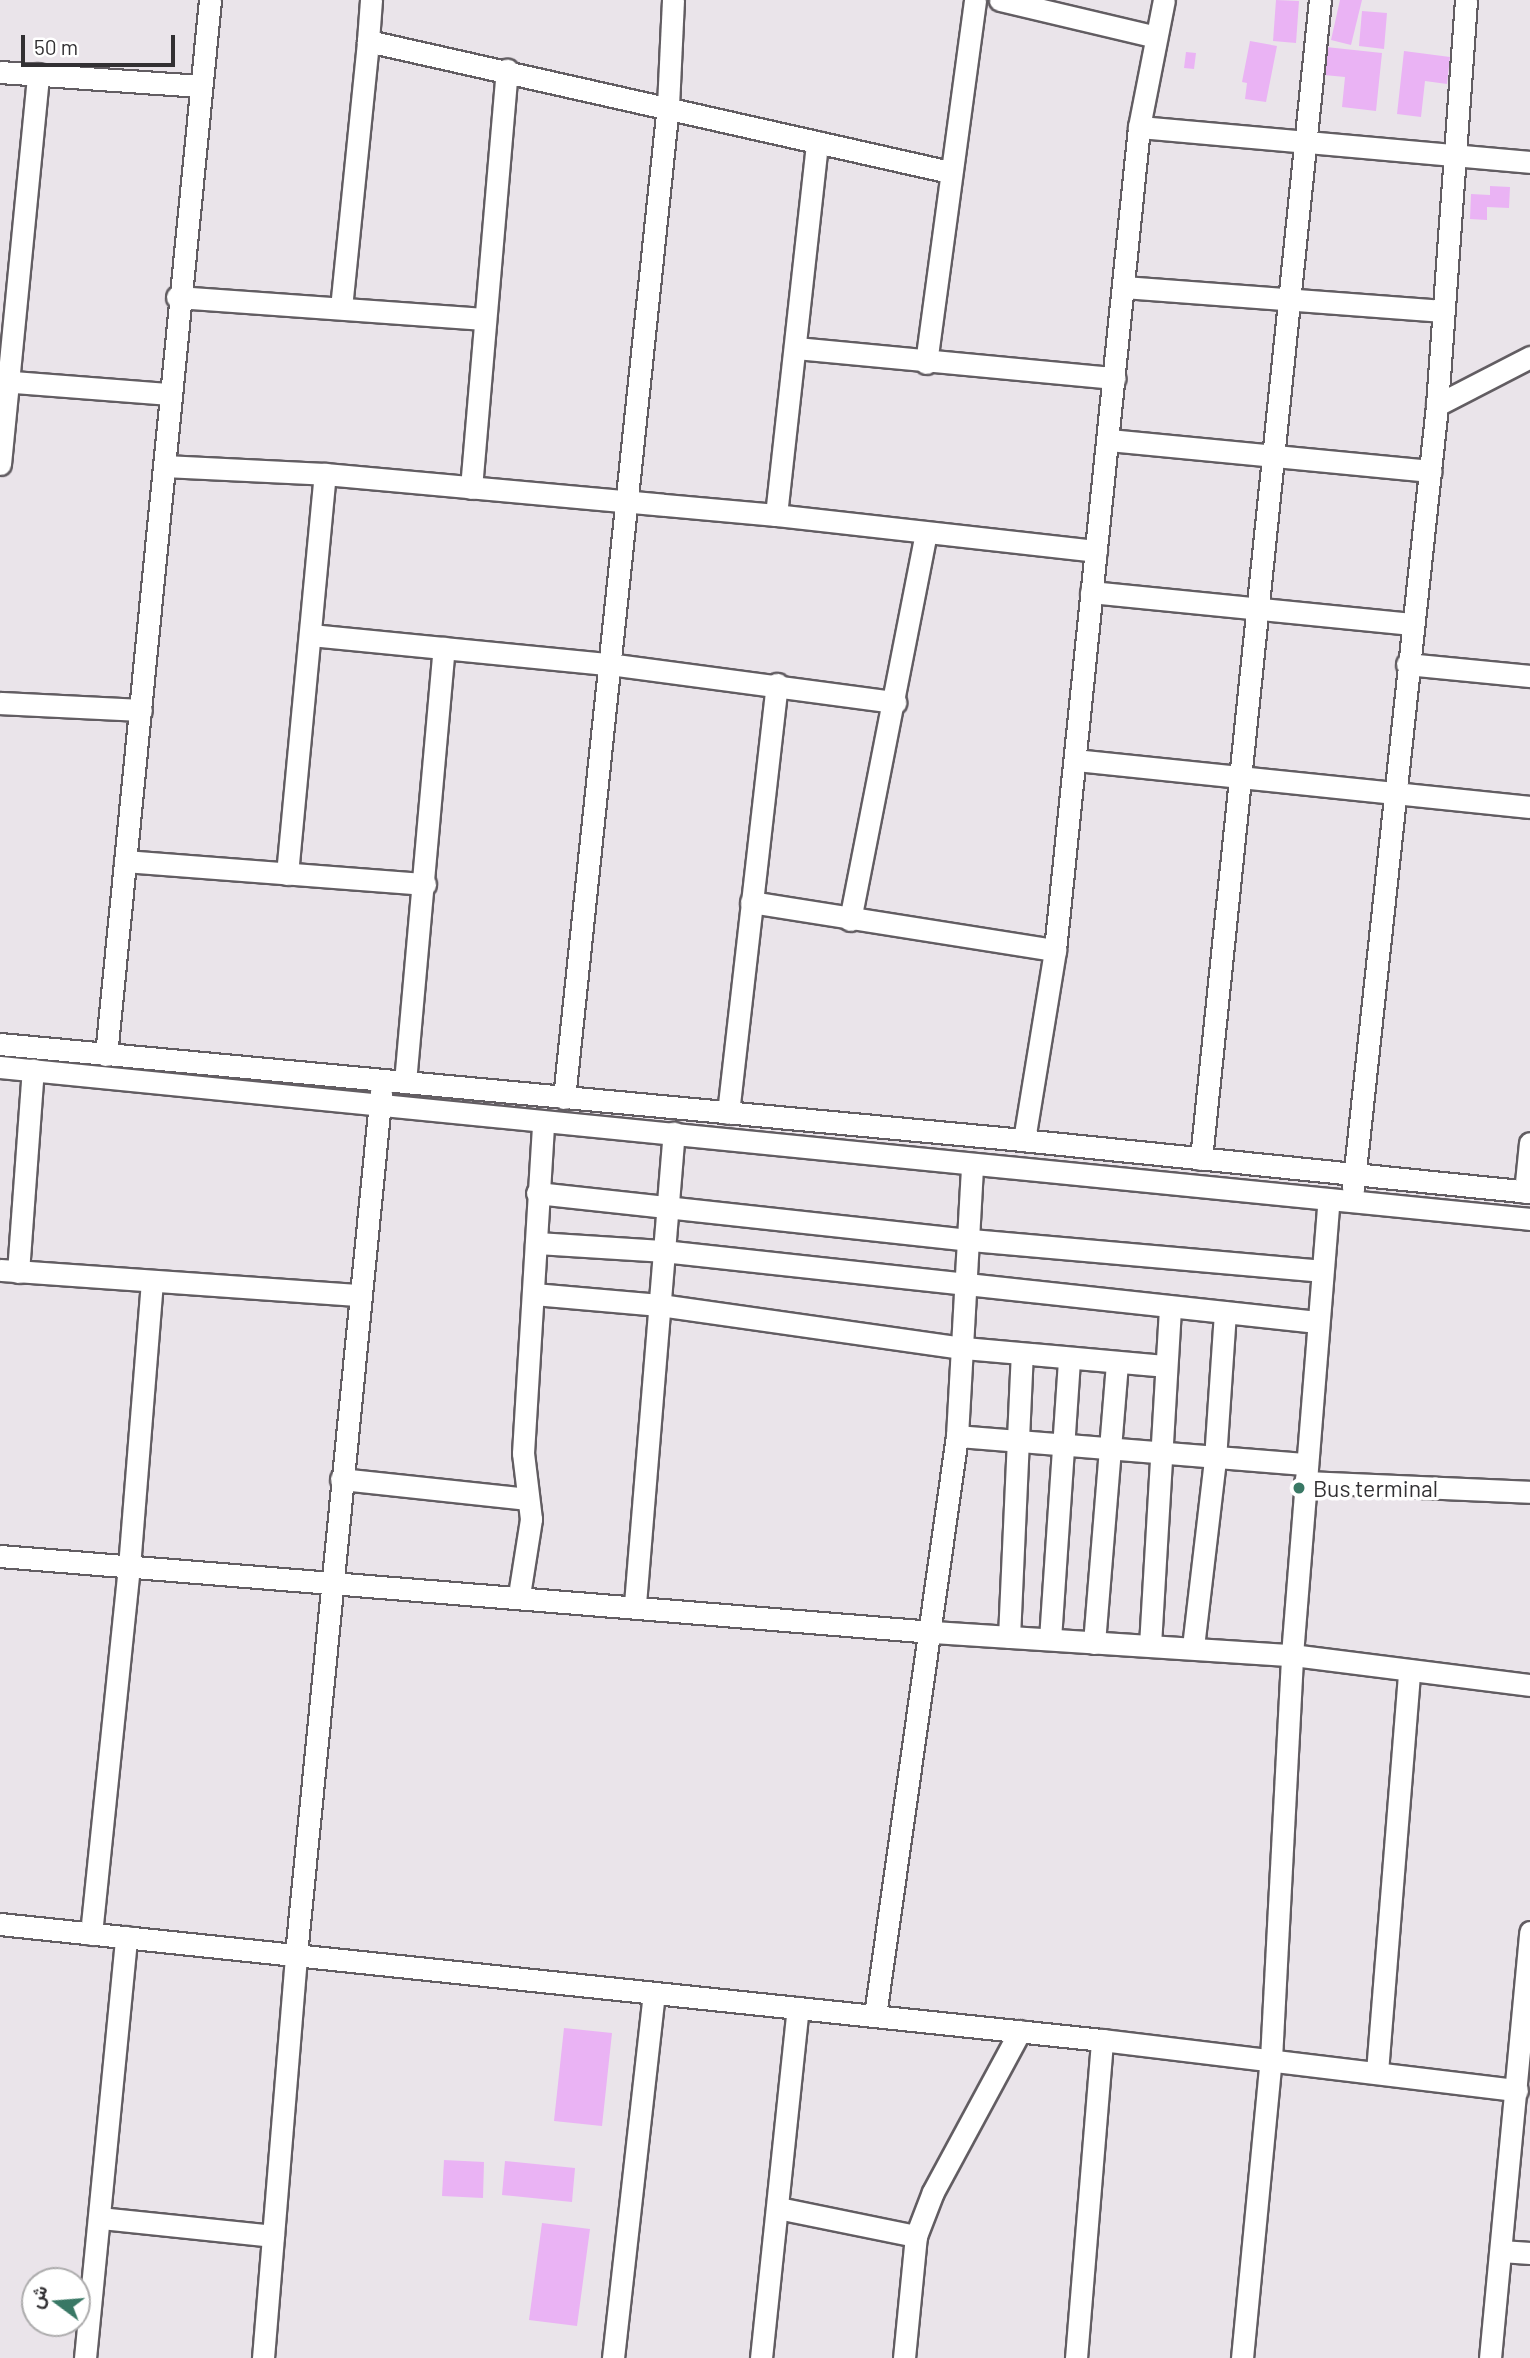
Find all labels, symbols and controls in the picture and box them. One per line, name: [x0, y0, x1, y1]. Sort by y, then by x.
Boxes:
scale bar: [24, 21, 178, 65]
text: 50 m: [34, 34, 78, 59]
place label: Bus terminal: [1313, 1474, 1438, 1502]
marker: Bus terminal: [1291, 1480, 1307, 1496]
north arrow: [21, 2267, 91, 2337]
text: ش: [23, 2282, 51, 2311]

